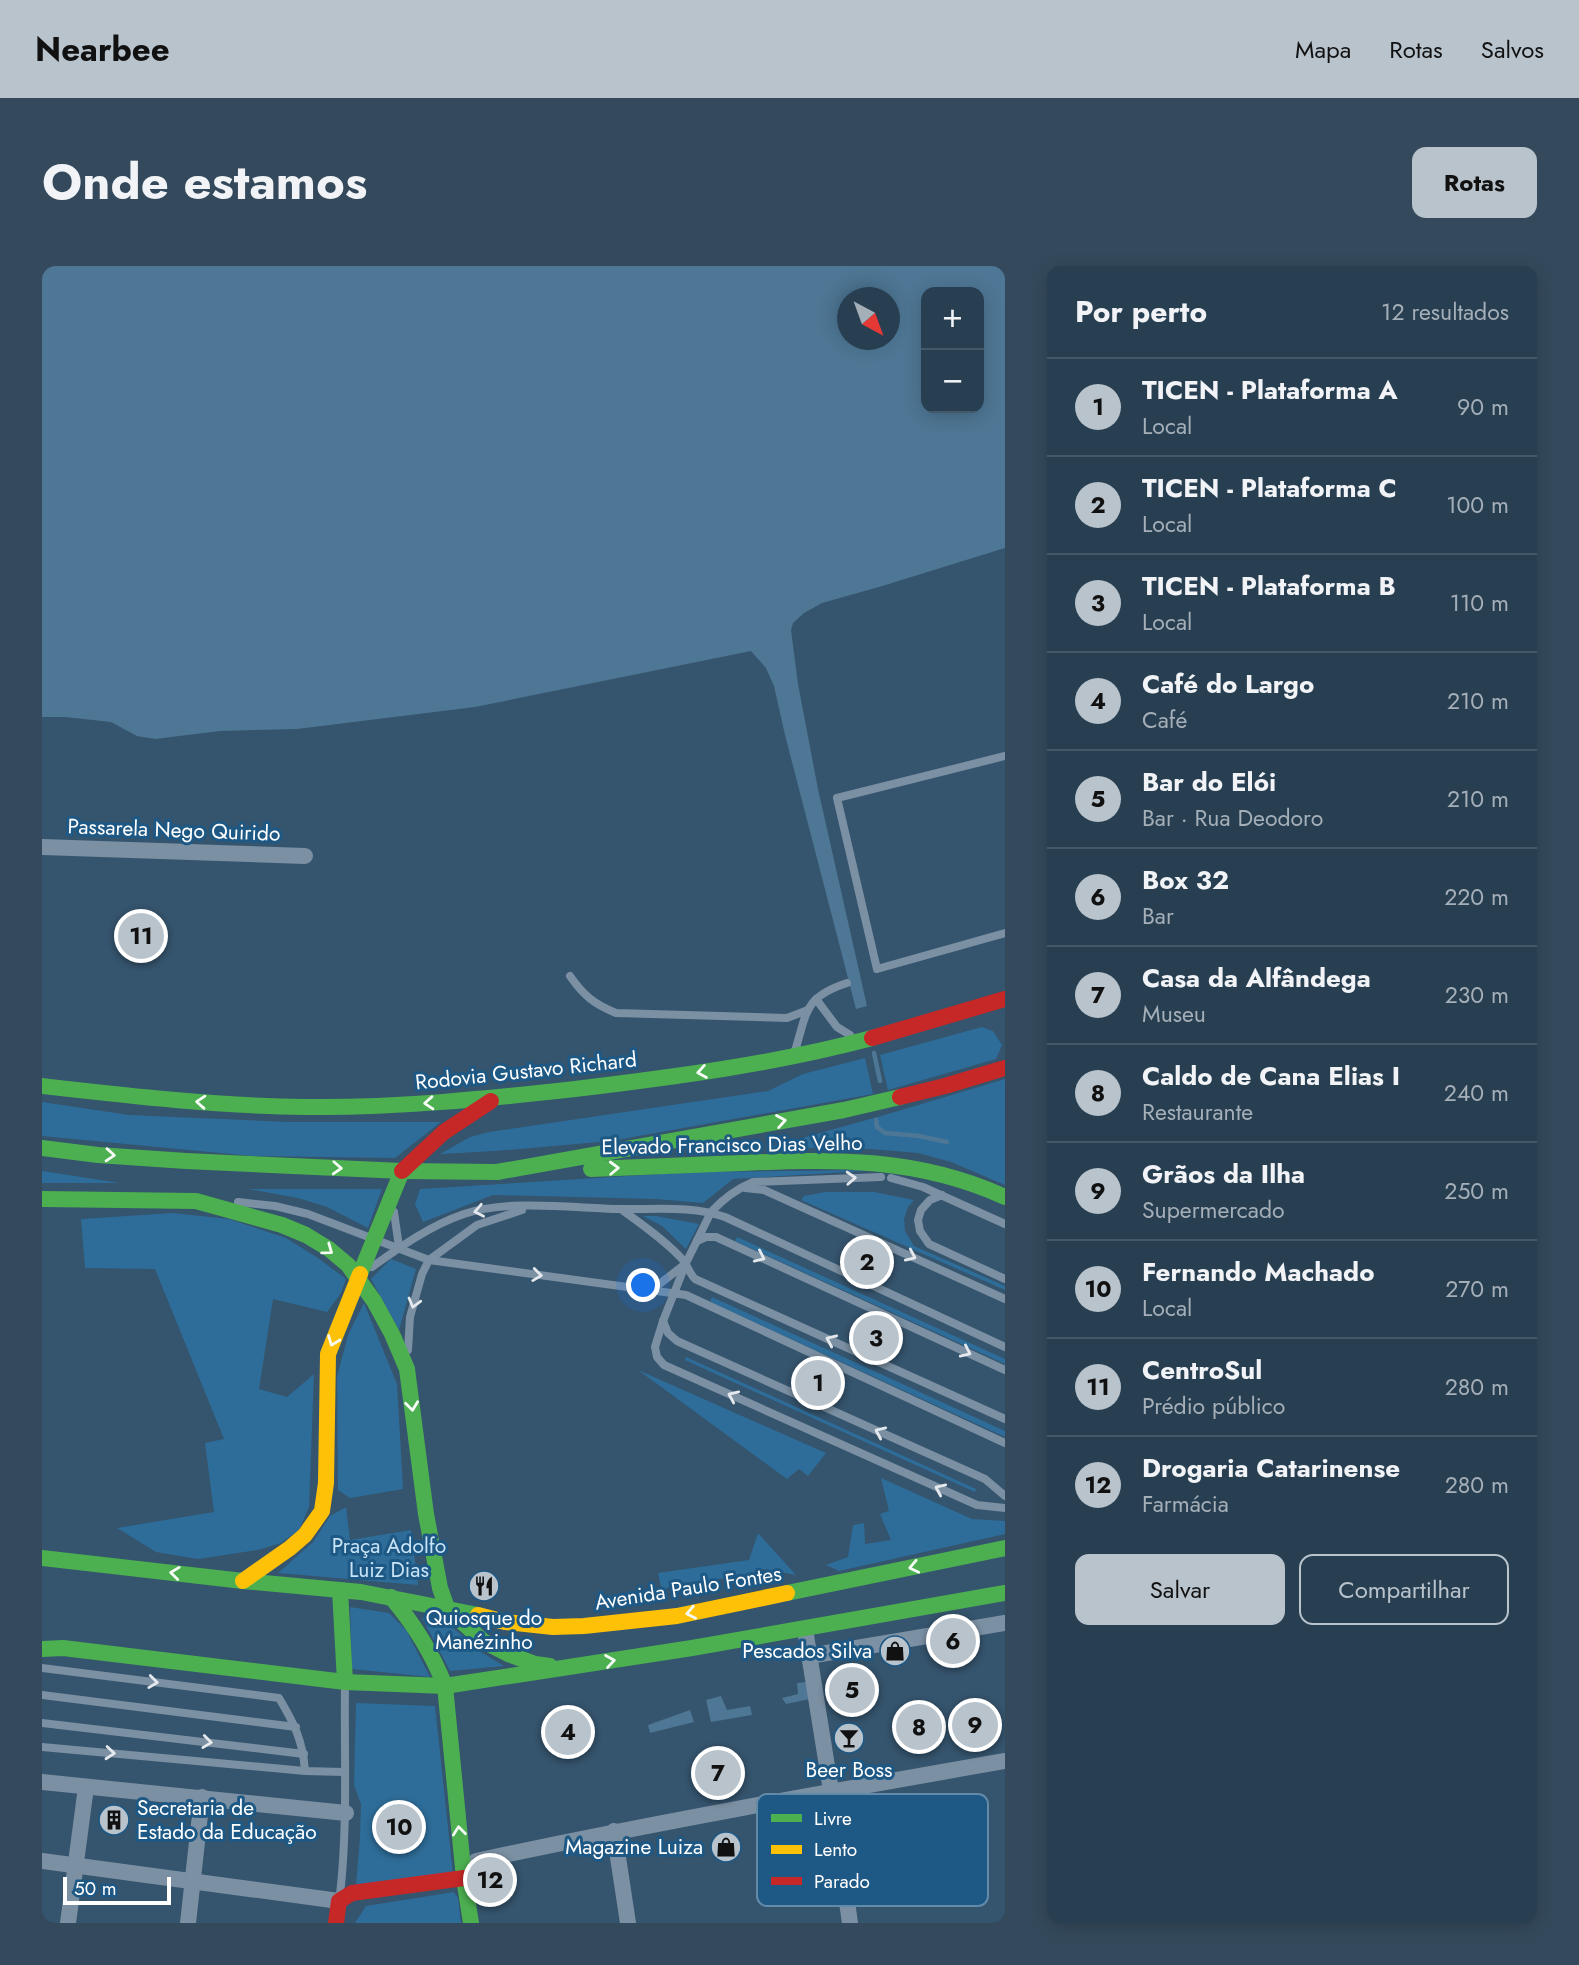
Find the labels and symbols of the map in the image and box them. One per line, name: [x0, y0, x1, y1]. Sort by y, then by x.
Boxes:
north arrow: [837, 287, 900, 350]
street label: Passarela Nego Quirido: [67, 811, 281, 849]
pin: 11: [118, 910, 164, 962]
street label: Rodovia Gustavo Richard: [414, 1044, 638, 1098]
one-way arrow: [696, 1064, 708, 1079]
one-way arrow: [196, 1095, 207, 1110]
one-way arrow: [423, 1095, 434, 1110]
one-way arrow: [775, 1114, 787, 1129]
street label: Elevado Francisco Dias Velho: [601, 1128, 863, 1162]
one-way arrow: [105, 1148, 116, 1163]
one-way arrow: [332, 1160, 343, 1175]
one-way arrow: [609, 1160, 620, 1175]
one-way arrow: [846, 1171, 857, 1186]
one-way arrow: [473, 1202, 485, 1217]
pin: 2: [844, 1236, 890, 1288]
one-way arrow: [320, 1241, 333, 1254]
one-way arrow: [904, 1248, 916, 1262]
one-way arrow: [753, 1249, 765, 1263]
one-way arrow: [531, 1267, 543, 1282]
your location: [626, 1268, 660, 1302]
one-way arrow: [408, 1296, 422, 1308]
pin: 3: [853, 1312, 899, 1364]
one-way arrow: [327, 1334, 341, 1346]
one-way arrow: [826, 1335, 838, 1349]
one-way arrow: [959, 1344, 972, 1358]
pin: 1: [795, 1357, 841, 1409]
one-way arrow: [728, 1390, 740, 1404]
one-way arrow: [404, 1401, 419, 1412]
one-way arrow: [875, 1426, 887, 1440]
one-way arrow: [935, 1483, 948, 1497]
park label: Praça Adolfo Luiz Dias: [332, 1531, 446, 1585]
street label: Avenida Paulo Fontes: [592, 1558, 784, 1618]
one-way arrow: [908, 1558, 920, 1573]
one-way arrow: [169, 1566, 181, 1581]
restaurant icon: Quiosque do Manézinho: [467, 1569, 501, 1603]
place label: Quiosque do Manézinho: [426, 1603, 542, 1657]
one-way arrow: [685, 1604, 697, 1619]
pin: 6: [930, 1615, 976, 1667]
shop icon: Pescados Silva: [878, 1634, 912, 1668]
place label: Pescados Silva: [742, 1636, 872, 1666]
one-way arrow: [604, 1654, 615, 1669]
pin: 5: [829, 1664, 875, 1716]
one-way arrow: [147, 1675, 158, 1690]
pin: 9: [952, 1699, 998, 1751]
pin: 8: [896, 1701, 942, 1753]
pin: 4: [545, 1706, 591, 1758]
bar icon: Beer Boss: [832, 1721, 866, 1755]
one-way arrow: [201, 1735, 213, 1750]
one-way arrow: [105, 1745, 116, 1760]
pin: 7: [695, 1747, 741, 1799]
place label: Beer Boss: [806, 1755, 892, 1785]
place label: Secretaria de Estado da Educação: [137, 1793, 317, 1847]
legend: [757, 1794, 988, 1906]
pin: 10: [376, 1801, 422, 1853]
building icon: Secretaria de Estado da Educação: [97, 1803, 131, 1837]
text: Livre: [814, 1805, 852, 1832]
one-way arrow: [452, 1825, 467, 1837]
shop icon: Magazine Luiza: [709, 1830, 743, 1864]
place label: Magazine Luiza: [565, 1832, 703, 1862]
text: Lento: [814, 1836, 857, 1863]
pin: 12: [467, 1854, 513, 1906]
text: Parado: [814, 1868, 870, 1895]
scale bar: [63, 1874, 172, 1906]

